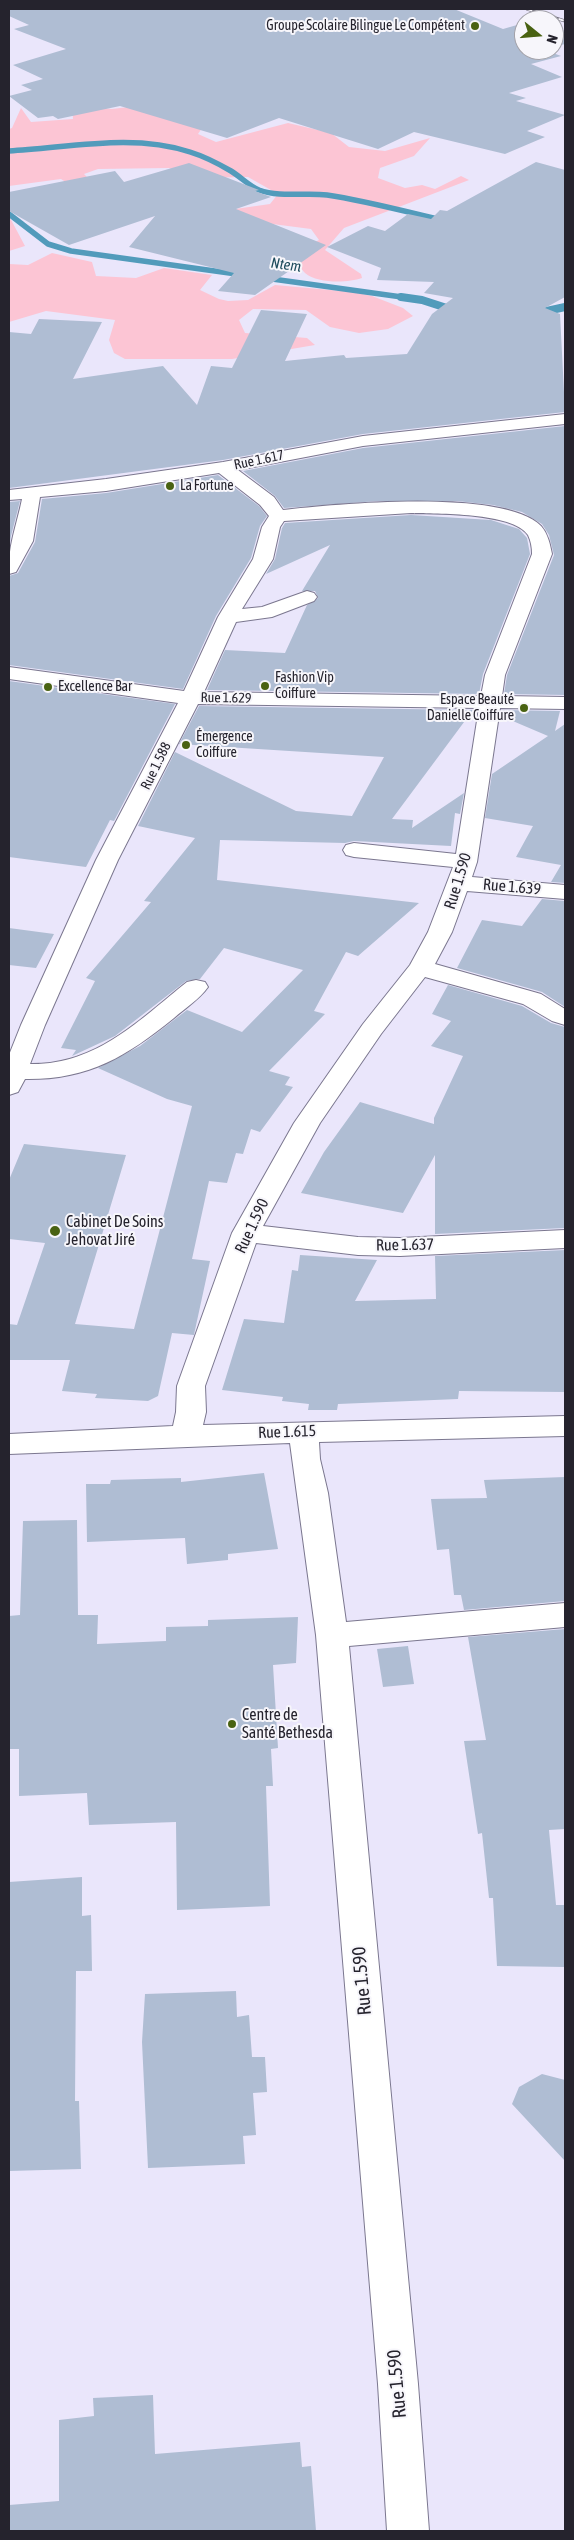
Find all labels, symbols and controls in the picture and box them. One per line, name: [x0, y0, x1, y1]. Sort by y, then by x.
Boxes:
north arrow: [514, 10, 564, 60]
place label: Groupe Scolaire Bilingue Le Compétent: [266, 18, 465, 34]
marker: Groupe Scolaire Bilingue Le Compétent: [469, 20, 481, 32]
text: N: [544, 33, 561, 45]
water label: Ntem: [270, 254, 302, 276]
street label: Rue 1.617: [232, 446, 286, 474]
place label: La Fortune: [180, 478, 234, 494]
marker: La Fortune: [164, 480, 176, 492]
place label: Fashion Vip Coiffure: [275, 670, 334, 702]
place label: Excellence Bar: [58, 679, 132, 695]
marker: Fashion Vip Coiffure: [259, 680, 271, 692]
marker: Excellence Bar: [42, 681, 54, 693]
street label: Rue 1.629: [200, 689, 252, 707]
place label: Espace Beauté Danielle Coiffure: [427, 692, 514, 724]
marker: Espace Beauté Danielle Coiffure: [518, 702, 530, 714]
place label: Émergence Coiffure: [196, 729, 253, 762]
street label: Rue 1.588: [137, 739, 175, 793]
marker: Émergence Coiffure: [180, 739, 192, 751]
street label: Rue 1.590: [440, 850, 476, 912]
street label: Rue 1.639: [482, 875, 542, 899]
street label: Rue 1.590: [231, 1196, 273, 1256]
place label: Cabinet De Soins Jehovat Jiré: [66, 1212, 163, 1250]
marker: Cabinet De Soins Jehovat Jiré: [48, 1224, 62, 1238]
street label: Rue 1.637: [376, 1235, 434, 1255]
street label: Rue 1.615: [258, 1421, 316, 1443]
place label: Centre de Santé Bethesda: [242, 1705, 333, 1743]
marker: Centre de Santé Bethesda: [226, 1718, 238, 1730]
street label: Rue 1.590: [348, 1946, 376, 2016]
street label: Rue 1.590: [383, 2349, 411, 2419]

